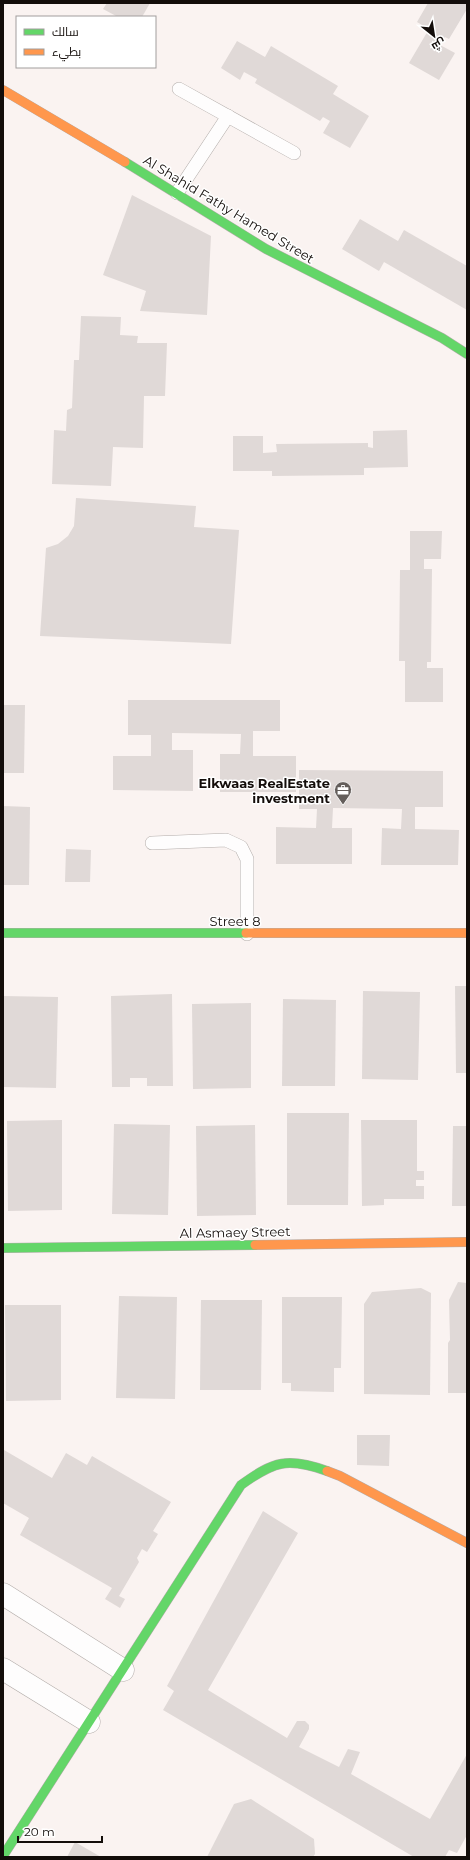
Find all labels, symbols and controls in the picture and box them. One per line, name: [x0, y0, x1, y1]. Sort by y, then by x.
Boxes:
legend: [16, 16, 156, 68]
north arrow: [414, 16, 454, 56]
text: سالك: [52, 24, 79, 39]
text: ش: [429, 35, 449, 54]
text: بطيء: [52, 44, 81, 62]
street label: Al Shahid Fathy Hamed Street: [141, 152, 317, 266]
place label: Elkwaas RealEstate investment: [199, 775, 330, 806]
office icon: Elkwaas RealEstate investment: [333, 780, 353, 805]
street label: Street 8: [209, 913, 261, 929]
street label: Al Asmaey Street: [179, 1223, 291, 1241]
scale bar: [18, 1818, 102, 1844]
text: 20 m: [24, 1824, 55, 1839]

